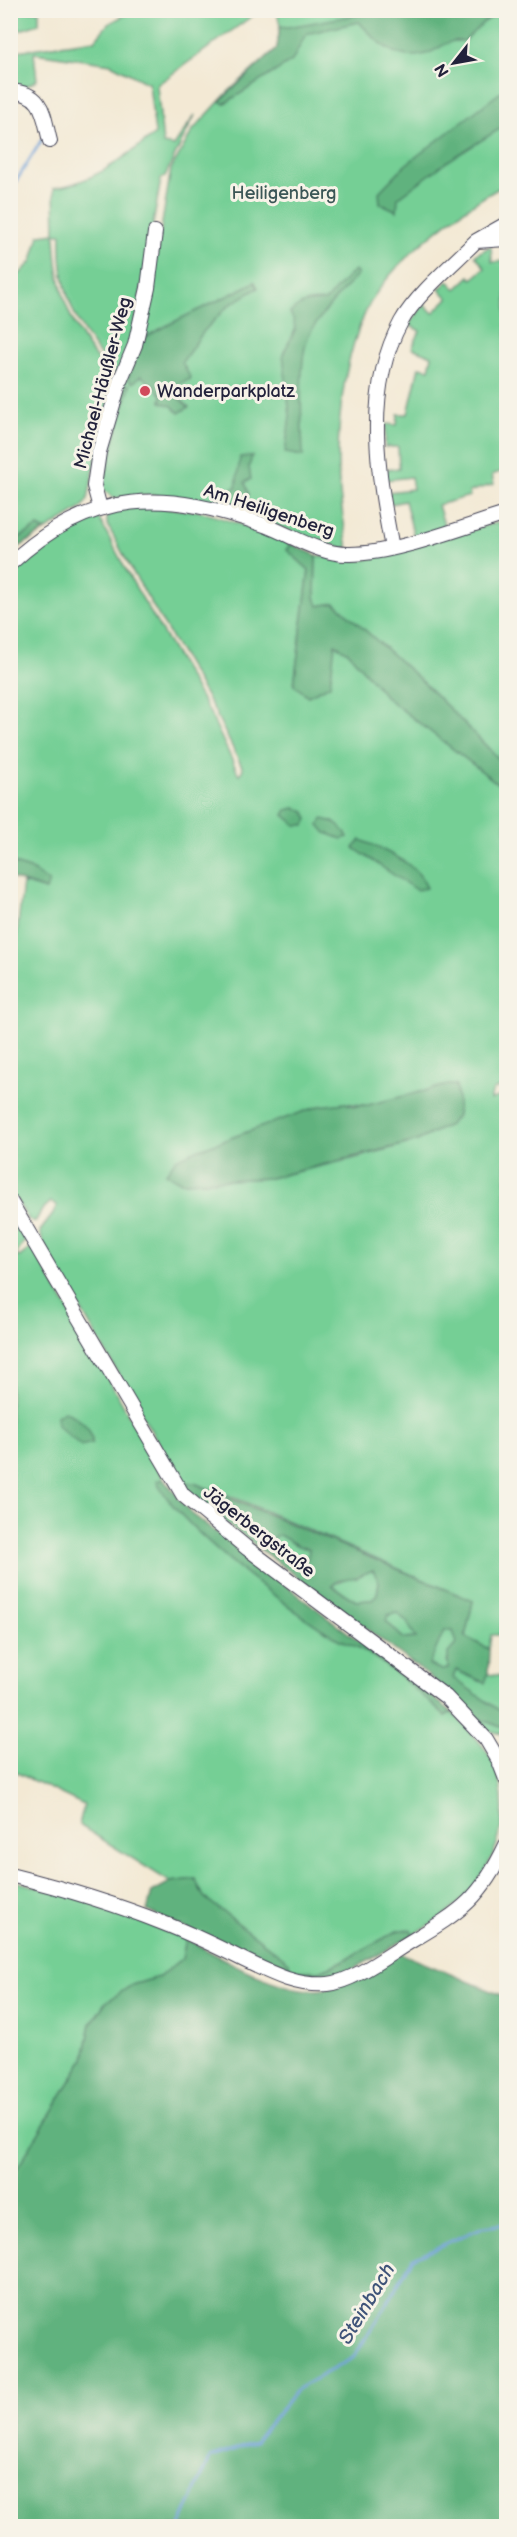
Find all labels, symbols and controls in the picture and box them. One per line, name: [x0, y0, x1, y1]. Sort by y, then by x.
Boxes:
north arrow: [424, 33, 484, 93]
text: N: [431, 60, 454, 80]
park label: Heiligenberg: [231, 183, 337, 204]
street label: Michael-Häußler-Weg: [70, 295, 136, 471]
place label: Wanderparkplatz: [157, 381, 295, 402]
marker: Wanderparkplatz: [138, 384, 152, 398]
street label: Am Heiligenberg: [201, 480, 337, 542]
street label: Jägerbergstraße: [199, 1482, 319, 1582]
water label: Steinbach: [334, 2259, 401, 2349]

